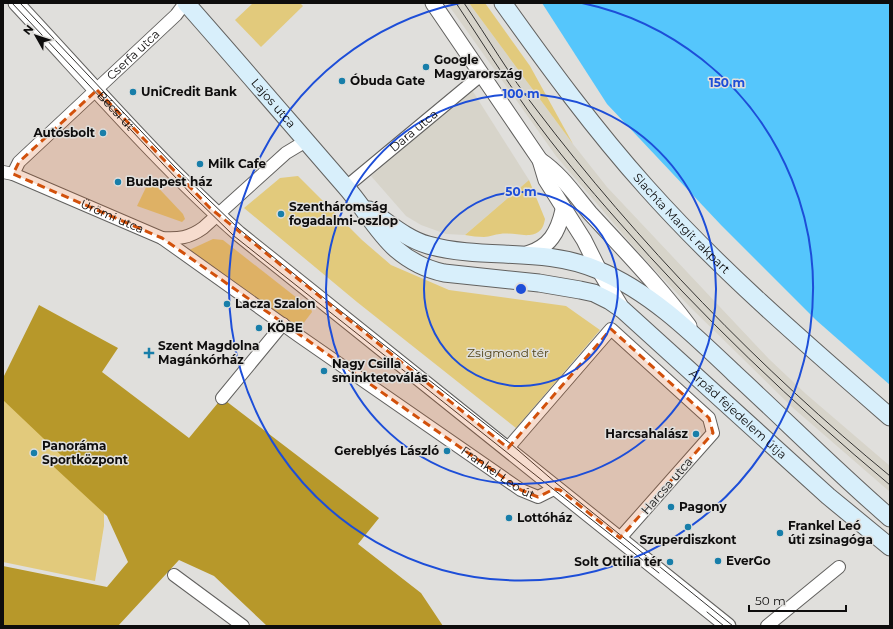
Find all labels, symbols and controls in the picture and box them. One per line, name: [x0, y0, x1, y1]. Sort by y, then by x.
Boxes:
north arrow: [16, 16, 56, 56]
text: N: [20, 22, 36, 38]
street label: Cserfa utca: [103, 26, 163, 83]
place label: Google Magyarország: [434, 52, 522, 81]
marker: Google Magyarország: [421, 62, 431, 72]
place label: Óbuda Gate: [350, 73, 425, 88]
street label: Lajos utca: [248, 75, 299, 131]
text: 150 m: [709, 75, 745, 90]
marker: Óbuda Gate: [337, 76, 347, 86]
place label: UniCredit Bank: [141, 84, 237, 99]
text: 100 m: [503, 86, 539, 101]
marker: UniCredit Bank: [128, 87, 138, 97]
street label: Bécsi út: [94, 88, 138, 134]
street label: Dara utca: [386, 106, 441, 155]
place label: Autósbolt: [32, 125, 96, 140]
marker: Autósbolt: [98, 128, 108, 138]
place label: Milk Cafe: [208, 156, 267, 171]
marker: Milk Cafe: [195, 159, 205, 169]
street label: Slachta Margit rakpart: [630, 170, 733, 277]
place label: Budapest ház: [126, 174, 213, 189]
marker: Budapest ház: [113, 177, 123, 187]
text: 50 m: [505, 184, 537, 199]
street label: Ürömi utca: [78, 196, 146, 236]
place label: Szentháromság fogadalmi-oszlop: [289, 199, 398, 228]
marker: Szentháromság fogadalmi-oszlop: [276, 209, 286, 219]
centre of rings: [514, 282, 528, 296]
place label: Lacza Szalon: [235, 296, 315, 311]
marker: Lacza Szalon: [222, 299, 232, 309]
place label: KÖBE: [267, 320, 303, 335]
marker: KÖBE: [254, 323, 264, 333]
place label: Szent Magdolna Magánkórház: [158, 338, 259, 367]
park label: Zsigmond tér: [467, 345, 549, 360]
marker: Szent Magdolna Magánkórház: [143, 347, 155, 359]
place label: Nagy Csilla sminktetoválás: [332, 356, 428, 385]
marker: Nagy Csilla sminktetoválás: [319, 366, 329, 376]
street label: Árpád fejedelem útja: [686, 366, 790, 462]
place label: Harcsahalász: [605, 426, 688, 441]
marker: Harcsahalász: [691, 429, 701, 439]
place label: Panoráma Sportközpont: [42, 438, 129, 467]
place label: Gereblyés László: [334, 443, 439, 458]
street label: Frankel Leó út: [458, 443, 537, 502]
marker: Gereblyés László: [442, 446, 452, 456]
marker: Panoráma Sportközpont: [29, 448, 39, 458]
street label: Harcsa utca: [638, 454, 696, 517]
place label: Pagony: [679, 499, 727, 514]
marker: Pagony: [666, 502, 676, 512]
place label: Lottóház: [517, 510, 573, 525]
marker: Lottóház: [504, 513, 514, 523]
place label: Frankel Leó úti zsinagóga: [788, 518, 873, 547]
marker: Szuperdiszkont: [683, 522, 693, 532]
marker: Frankel Leó úti zsinagóga: [775, 528, 785, 538]
place label: Szuperdiszkont: [639, 532, 737, 547]
place label: EverGo: [726, 553, 771, 568]
place label: Solt Ottilia tér: [574, 554, 662, 569]
marker: EverGo: [713, 556, 723, 566]
marker: Solt Ottilia tér: [665, 557, 675, 567]
scale bar: [749, 587, 846, 613]
text: 50 m: [755, 593, 786, 608]

